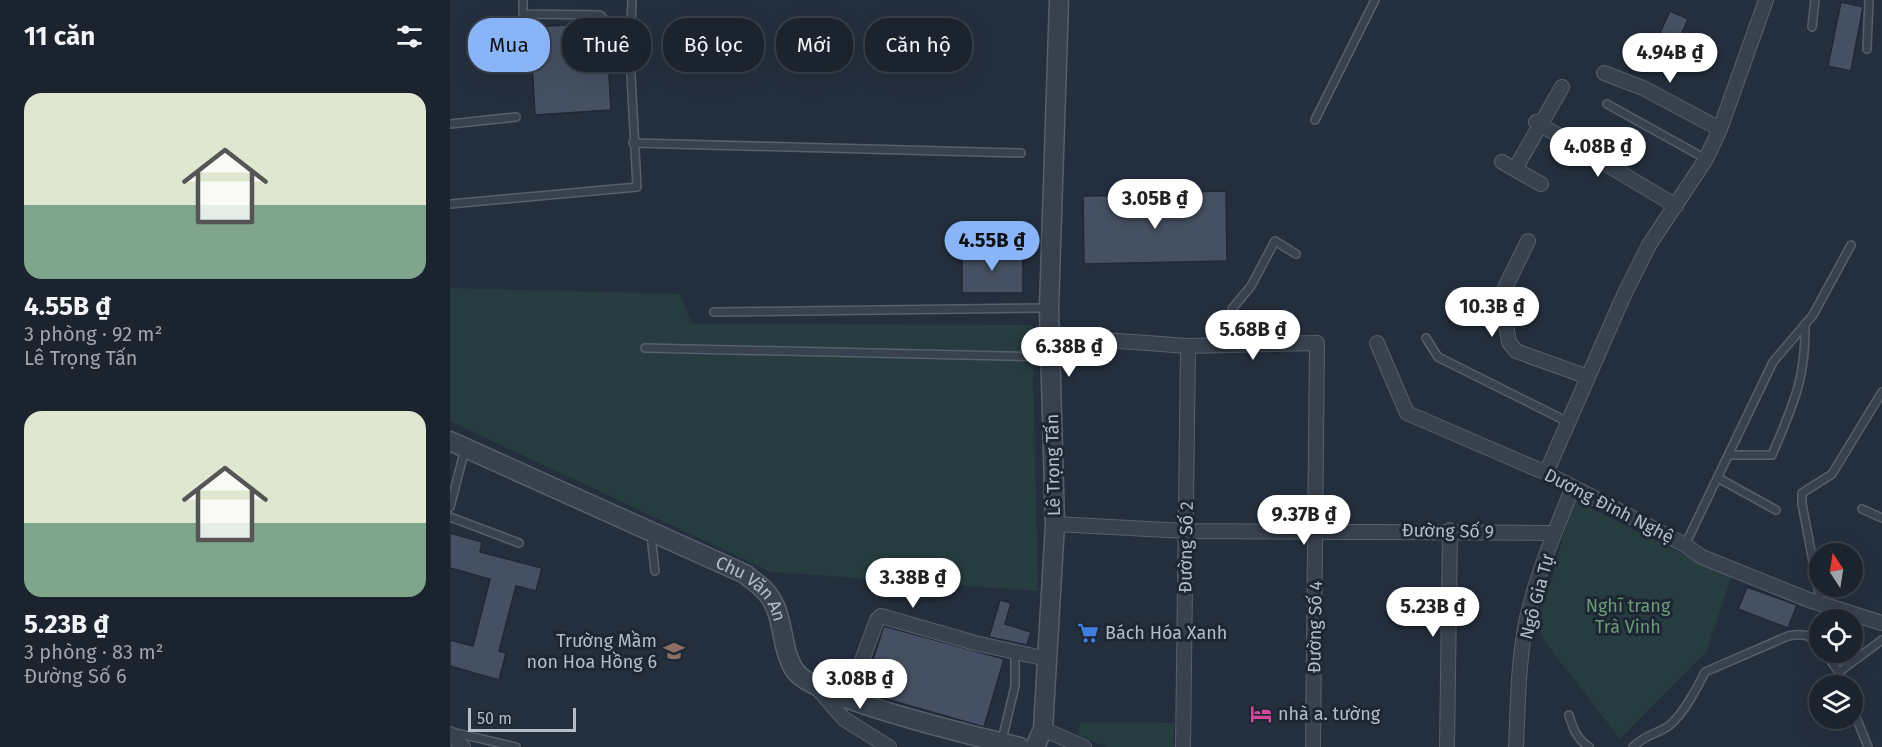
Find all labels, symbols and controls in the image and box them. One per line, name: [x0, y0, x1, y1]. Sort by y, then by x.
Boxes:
chip: Mua: [468, 18, 550, 72]
chip: Thuê: [562, 18, 651, 72]
chip: Bộ lọc: [663, 18, 764, 72]
chip: Mới: [776, 18, 853, 72]
chip: Căn hộ: [865, 18, 972, 72]
icon: filters: [393, 20, 426, 53]
text: 11 căn: [24, 21, 95, 52]
pin: 4.94B ₫: [1615, 33, 1725, 84]
text: 4.94B ₫: [1636, 40, 1704, 64]
pin: 4.08B ₫: [1543, 127, 1653, 178]
icon: home: [171, 132, 279, 240]
text: 4.08B ₫: [1564, 134, 1632, 158]
pin: 3.05B ₫: [1100, 179, 1210, 230]
text: 3.05B ₫: [1122, 186, 1188, 210]
pin: 4.55B ₫: [937, 221, 1047, 272]
text: 4.55B ₫: [959, 228, 1025, 252]
pin: 10.3B ₫: [1437, 287, 1547, 338]
text: 4.55B ₫: [24, 291, 111, 322]
text: 10.3B ₫: [1459, 294, 1525, 318]
pin: 5.68B ₫: [1198, 310, 1308, 361]
text: 5.68B ₫: [1219, 317, 1287, 341]
text: 3 phòng · 92 m²: [24, 322, 162, 346]
pin: 6.38B ₫: [1014, 327, 1124, 378]
text: 6.38B ₫: [1035, 334, 1103, 358]
text: Lê Trọng Tấn: [24, 346, 138, 370]
street label: Lê Trọng Tấn: [1041, 414, 1065, 516]
icon: home: [171, 450, 279, 558]
street label: Dương Đình Nghệ: [1541, 464, 1677, 548]
pin: 9.37B ₫: [1249, 495, 1359, 546]
street label: Đường Số 2: [1174, 501, 1198, 593]
text: 9.37B ₫: [1271, 502, 1337, 526]
street label: Đường Số 9: [1402, 519, 1494, 543]
north arrow: [1809, 543, 1863, 597]
map controls: [1809, 543, 1863, 729]
street label: Chu Văn An: [712, 551, 790, 624]
street label: Ngô Gia Tự: [1515, 552, 1559, 642]
pin: 3.38B ₫: [858, 558, 968, 609]
text: 3.38B ₫: [880, 565, 946, 589]
street label: Đường Số 4: [1303, 580, 1327, 673]
pin: 5.23B ₫: [1378, 587, 1488, 638]
text: 5.23B ₫: [1400, 594, 1466, 618]
park label: Nghĩ trang Trà Vinh: [1586, 595, 1671, 638]
text: 5.23B ₫: [24, 609, 109, 640]
button: locate: [1809, 609, 1863, 663]
supermarket icon: Bách Hóa Xanh: [1076, 621, 1100, 645]
place label: Bách Hóa Xanh: [1105, 622, 1227, 644]
place label: Trường Mầm non Hoa Hồng 6: [526, 630, 657, 673]
school or university icon: Trường Mầm non Hoa Hồng 6: [662, 639, 686, 663]
text: 3 phòng · 83 m²: [24, 640, 163, 664]
pin: 3.08B ₫: [805, 659, 915, 710]
text: Đường Số 6: [24, 664, 127, 688]
text: 3.08B ₫: [826, 666, 894, 690]
button: layers: [1809, 675, 1863, 729]
hotel icon: nhà a. tường: [1249, 702, 1273, 726]
place label: nhà a. tường: [1278, 703, 1381, 725]
scale bar: [468, 705, 576, 732]
text: 50 m: [477, 709, 512, 728]

